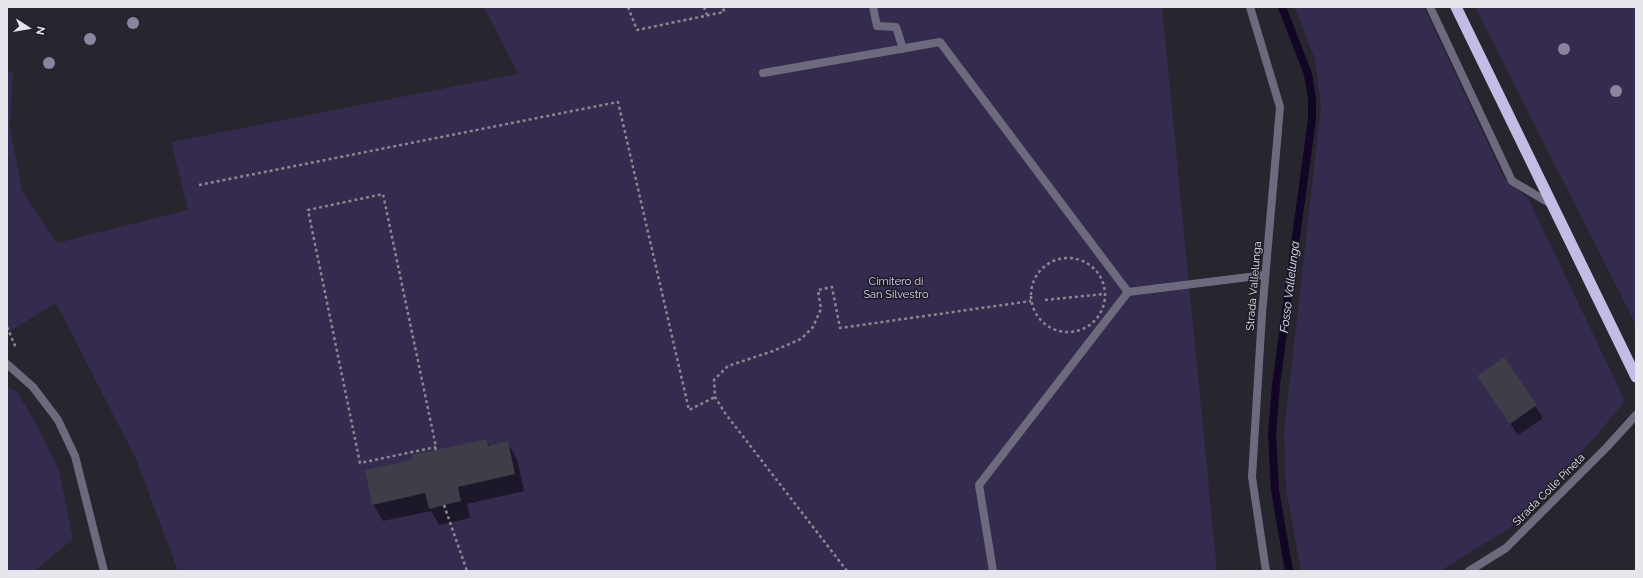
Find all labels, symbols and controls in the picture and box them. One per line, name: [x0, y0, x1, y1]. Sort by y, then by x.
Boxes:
north arrow: [8, 8, 48, 48]
text: N: [33, 25, 47, 36]
water label: Fosso Vallelunga: [1277, 240, 1303, 334]
street label: Strada Vallelunga: [1244, 241, 1264, 331]
park label: Cimitero di San Silvestro: [863, 275, 929, 301]
street label: Strada Colle Pineta: [1510, 451, 1588, 529]

